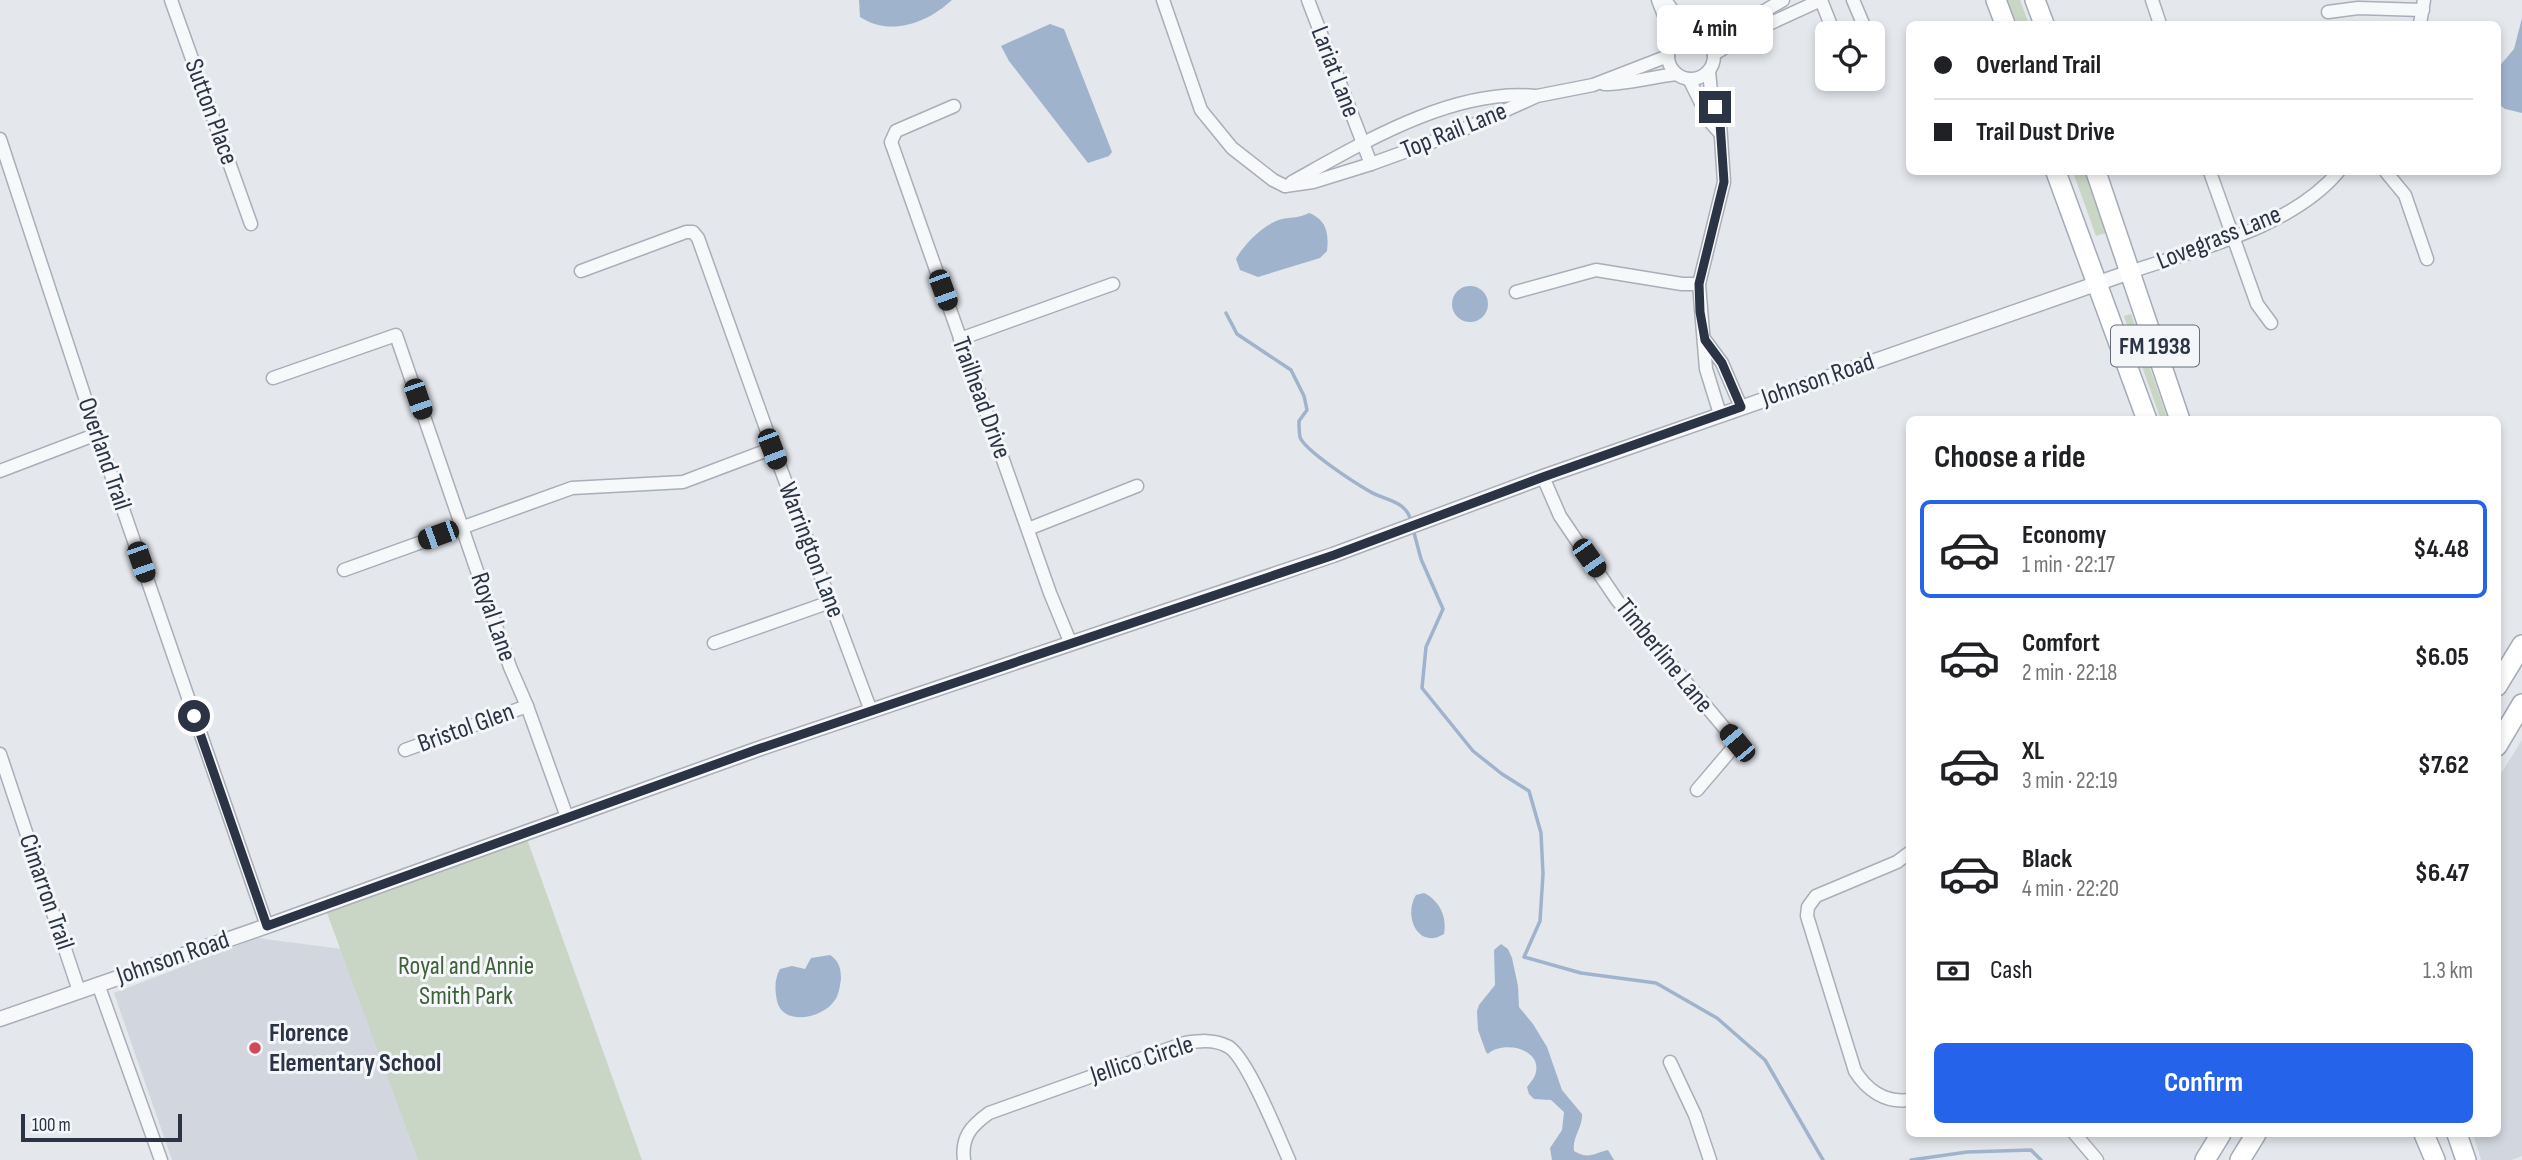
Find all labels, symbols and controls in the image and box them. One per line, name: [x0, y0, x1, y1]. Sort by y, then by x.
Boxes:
callout: 4 min: [1657, 6, 1773, 55]
text: 4 min: [1693, 15, 1737, 43]
map controls: [1815, 21, 1885, 91]
button: locate: [1815, 21, 1885, 91]
street label: Lariat Lane: [1303, 22, 1367, 122]
text: Overland Trail: [1976, 50, 2101, 81]
street label: Sutton Place: [178, 55, 244, 169]
route end: [1699, 91, 1731, 123]
street label: Top Rail Lane: [1397, 96, 1511, 166]
text: Trail Dust Drive: [1976, 117, 2115, 148]
street label: Lovegrass Lane: [2152, 199, 2286, 277]
car: [926, 267, 961, 313]
road number: FM 1938: [2111, 326, 2199, 366]
street label: Trailhead Drive: [945, 333, 1017, 463]
street label: Johnson Road: [1757, 346, 1878, 414]
car: [402, 376, 435, 422]
street label: Overland Trail: [70, 394, 138, 514]
car: [755, 426, 790, 472]
text: Choose a ride: [1934, 438, 2086, 477]
street label: Warrington Lane: [771, 478, 851, 622]
car: [415, 518, 462, 552]
icon: car: [1938, 518, 2001, 581]
text: Economy: [2022, 520, 2106, 551]
text: $4.48: [2413, 534, 2469, 565]
car: [1569, 535, 1610, 581]
car: [125, 539, 158, 585]
text: 1 min · 22:17: [2022, 551, 2115, 579]
street label: Royal Lane: [463, 568, 523, 666]
street label: Timberline Lane: [1609, 593, 1719, 719]
icon: car: [1938, 626, 2001, 689]
text: Comfort: [2022, 628, 2100, 659]
text: $6.05: [2415, 642, 2469, 673]
text: 2 min · 22:18: [2022, 659, 2117, 687]
street label: Bristol Glen: [414, 696, 518, 760]
route start: [178, 700, 210, 732]
car: [1716, 720, 1759, 766]
icon: car: [1938, 734, 2001, 797]
text: XL: [2022, 736, 2044, 767]
text: $7.62: [2418, 750, 2469, 781]
text: 3 min · 22:19: [2022, 767, 2118, 795]
street label: Cimarron Trail: [12, 830, 80, 954]
icon: car: [1938, 842, 2001, 905]
text: Black: [2022, 844, 2072, 875]
text: $6.47: [2415, 858, 2469, 889]
text: 4 min · 22:20: [2022, 875, 2119, 903]
street label: Johnson Road: [112, 924, 233, 992]
park label: Royal and Annie Smith Park: [398, 951, 534, 1012]
icon: cash: [1934, 952, 1972, 990]
text: Cash: [1990, 955, 2033, 986]
text: 1.3 km: [2423, 957, 2473, 985]
place label: Florence Elementary School: [269, 1018, 441, 1079]
street label: Jellico Circle: [1086, 1029, 1197, 1091]
marker: Florence Elementary School: [247, 1040, 263, 1056]
button: Confirm: [1934, 1043, 2473, 1123]
scale bar: [21, 1111, 182, 1143]
text: 100 m: [32, 1114, 71, 1137]

